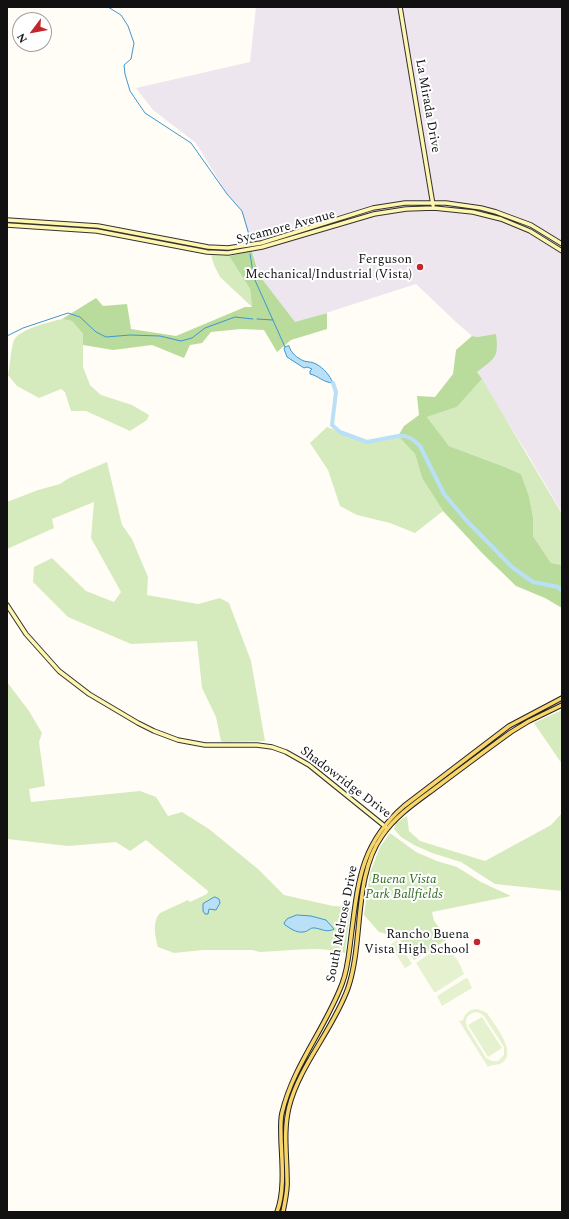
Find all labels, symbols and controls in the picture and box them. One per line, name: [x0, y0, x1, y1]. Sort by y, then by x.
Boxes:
north arrow: [12, 12, 52, 52]
text: N: [13, 30, 32, 46]
street label: La Mirada Drive: [411, 58, 443, 154]
street label: Sycamore Avenue: [235, 207, 337, 249]
place label: Ferguson Mechanical/Industrial (Vista): [245, 252, 412, 283]
marker: Ferguson Mechanical/Industrial (Vista): [415, 262, 425, 272]
street label: Shadowridge Drive: [297, 744, 393, 822]
street label: South Melrose Drive: [324, 864, 362, 984]
park label: Buena Vista Park Ballfields: [365, 872, 443, 903]
place label: Rancho Buena Vista High School: [364, 927, 469, 958]
marker: Rancho Buena Vista High School: [472, 937, 482, 947]

